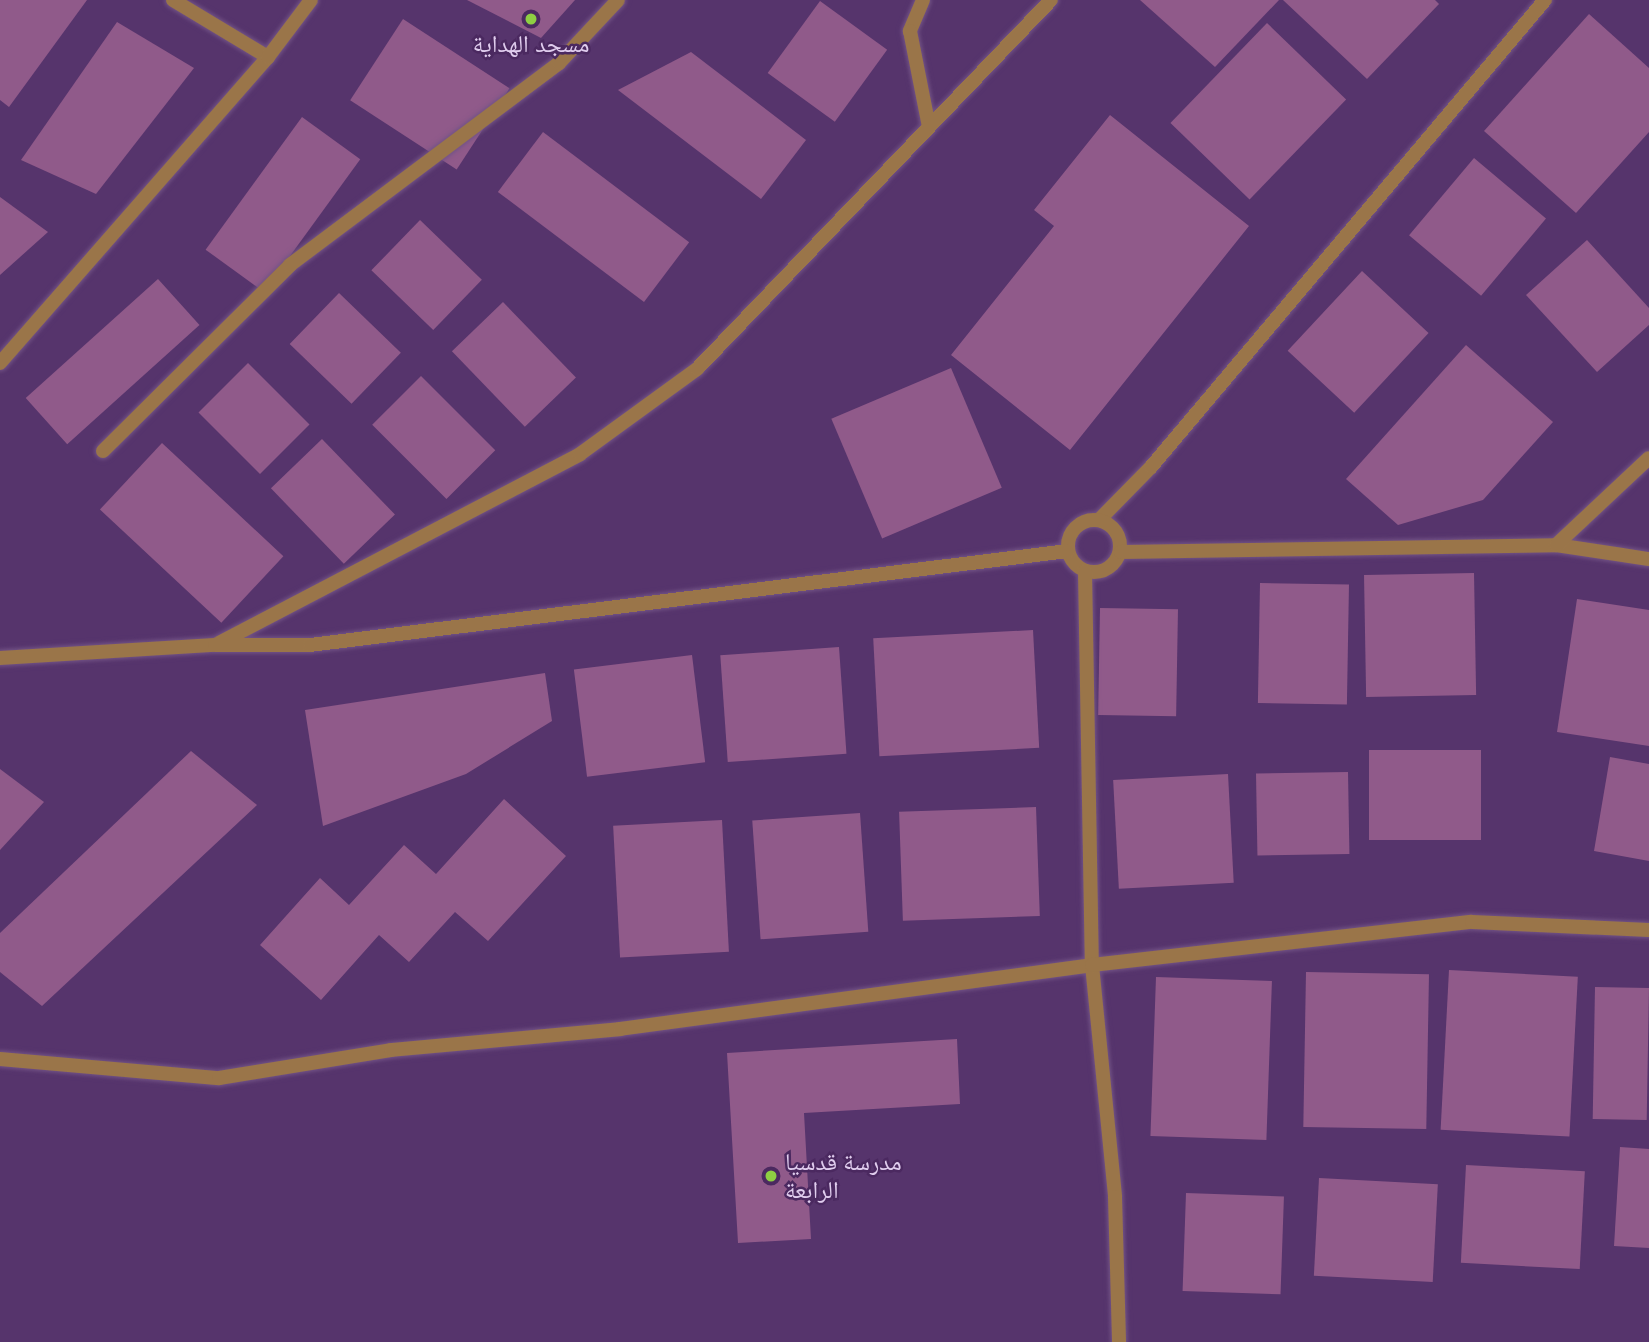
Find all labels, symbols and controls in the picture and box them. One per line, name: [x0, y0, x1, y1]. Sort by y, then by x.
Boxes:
marker: مسجد الهداية: [523, 11, 539, 27]
place label: مسجد الهداية: [473, 30, 589, 58]
place label: مدرسة قدسيا الرابعة: [785, 1148, 902, 1204]
marker: مدرسة قدسيا الرابعة: [763, 1168, 779, 1184]

